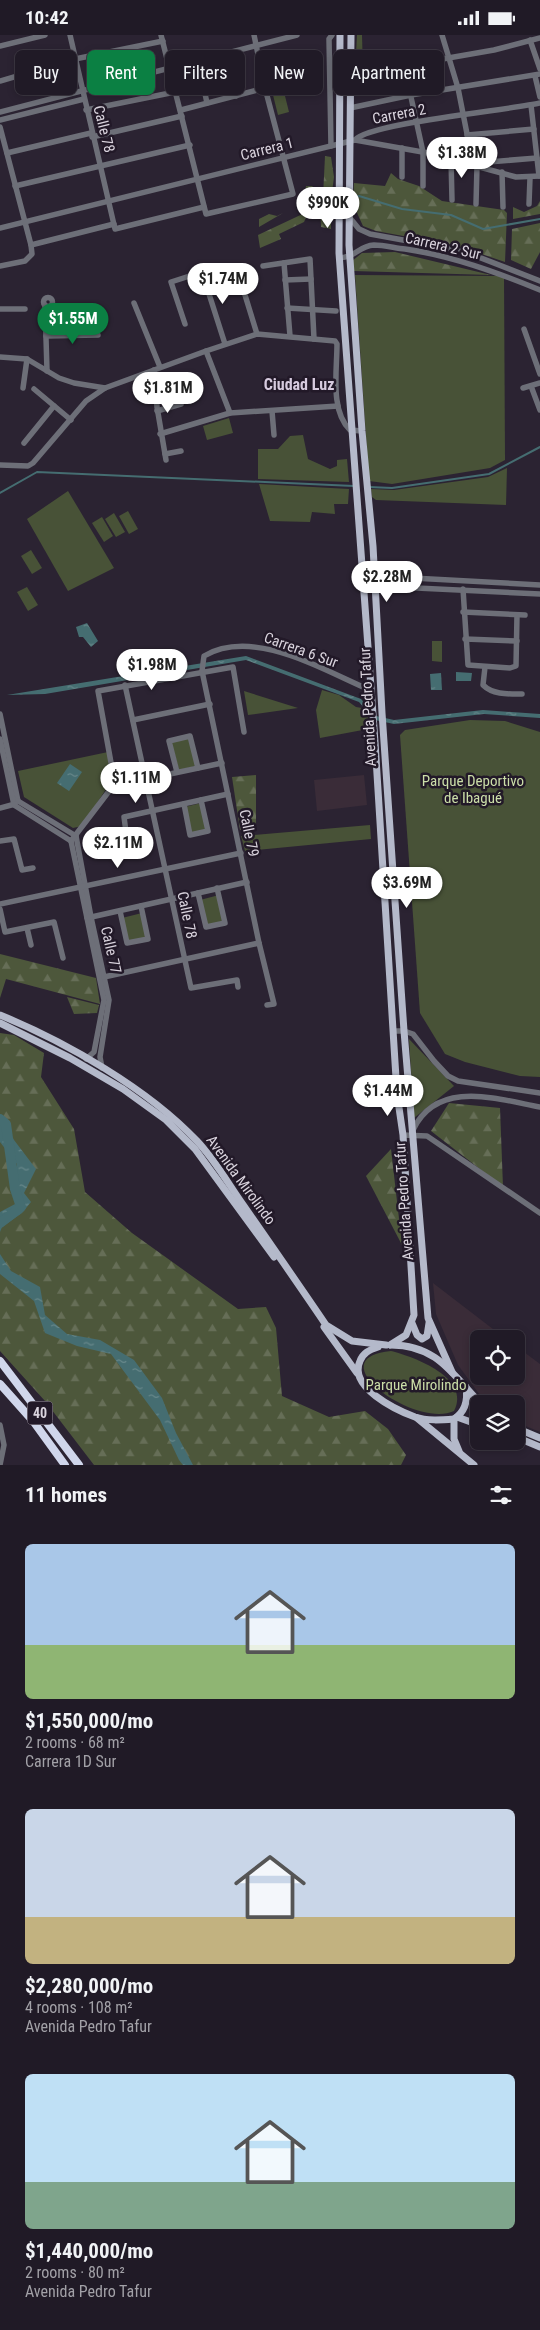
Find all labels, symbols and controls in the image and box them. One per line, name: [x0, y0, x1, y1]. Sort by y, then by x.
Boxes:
text: 10:42: [25, 6, 69, 29]
chip: Buy: [15, 50, 77, 95]
chip: Rent: [87, 50, 155, 95]
chip: Filters: [165, 50, 245, 95]
chip: New: [255, 50, 323, 95]
chip: Apartment: [333, 50, 444, 95]
street label: Carrera 2: [371, 100, 427, 128]
street label: Calle 78: [89, 104, 119, 154]
street label: Carrera 1: [239, 134, 295, 164]
pin: $1.38M: [421, 137, 503, 179]
text: $1.38M: [437, 143, 487, 162]
pin: $990K: [293, 187, 363, 229]
text: $990K: [307, 193, 349, 212]
street label: Carrera 2 Sur: [403, 229, 483, 264]
pin: $1.74M: [182, 263, 264, 305]
text: $1.74M: [198, 269, 248, 288]
pin: $1.55M: [32, 303, 114, 345]
text: $1.55M: [48, 309, 98, 328]
pin: $1.81M: [127, 371, 209, 414]
district label: Ciudad Luz: [264, 375, 334, 394]
text: $1.81M: [143, 378, 193, 397]
pin: $2.28M: [346, 561, 428, 603]
text: $2.28M: [362, 567, 412, 586]
street label: Carrera 6 Sur: [262, 628, 341, 672]
street label: Avenida Pedro Tafur: [356, 647, 380, 767]
pin: $1.98M: [111, 649, 193, 691]
text: $1.98M: [127, 655, 177, 674]
pin: $1.11M: [95, 761, 177, 804]
text: $1.11M: [111, 768, 161, 787]
park label: Parque Deportivo de Ibagué: [422, 772, 524, 807]
street label: Calle 79: [235, 808, 263, 858]
pin: $2.11M: [77, 827, 159, 869]
text: $2.11M: [93, 833, 143, 852]
pin: $3.69M: [366, 867, 448, 909]
text: $3.69M: [382, 873, 432, 892]
street label: Calle 78: [173, 890, 201, 940]
street label: Calle 77: [97, 925, 125, 975]
pin: $1.44M: [347, 1075, 429, 1117]
text: $1.44M: [363, 1081, 413, 1100]
street label: Avenida Mirolindo: [202, 1132, 280, 1228]
street label: Avenida Pedro Tafur: [391, 1141, 417, 1261]
map controls: [470, 1330, 525, 1450]
button: locate: [470, 1330, 525, 1385]
park label: Parque Mirolindo: [366, 1376, 466, 1394]
button: layers: [470, 1395, 525, 1450]
road number: 40: [28, 1401, 52, 1425]
icon: filters: [487, 1481, 515, 1509]
text: 11 homes: [25, 1483, 107, 1507]
icon: home: [225, 1577, 315, 1667]
text: $1,550,000/mo: [25, 1709, 153, 1733]
text: 2 rooms · 68 m²: [25, 1733, 125, 1752]
text: Carrera 1D Sur: [25, 1752, 116, 1771]
icon: home: [225, 1842, 315, 1932]
text: $2,280,000/mo: [25, 1974, 153, 1998]
text: 4 rooms · 108 m²: [25, 1998, 133, 2017]
text: Avenida Pedro Tafur: [25, 2017, 152, 2036]
icon: home: [225, 2107, 315, 2197]
text: $1,440,000/mo: [25, 2239, 153, 2263]
text: 2 rooms · 80 m²: [25, 2263, 125, 2282]
text: Avenida Pedro Tafur: [25, 2282, 152, 2301]

